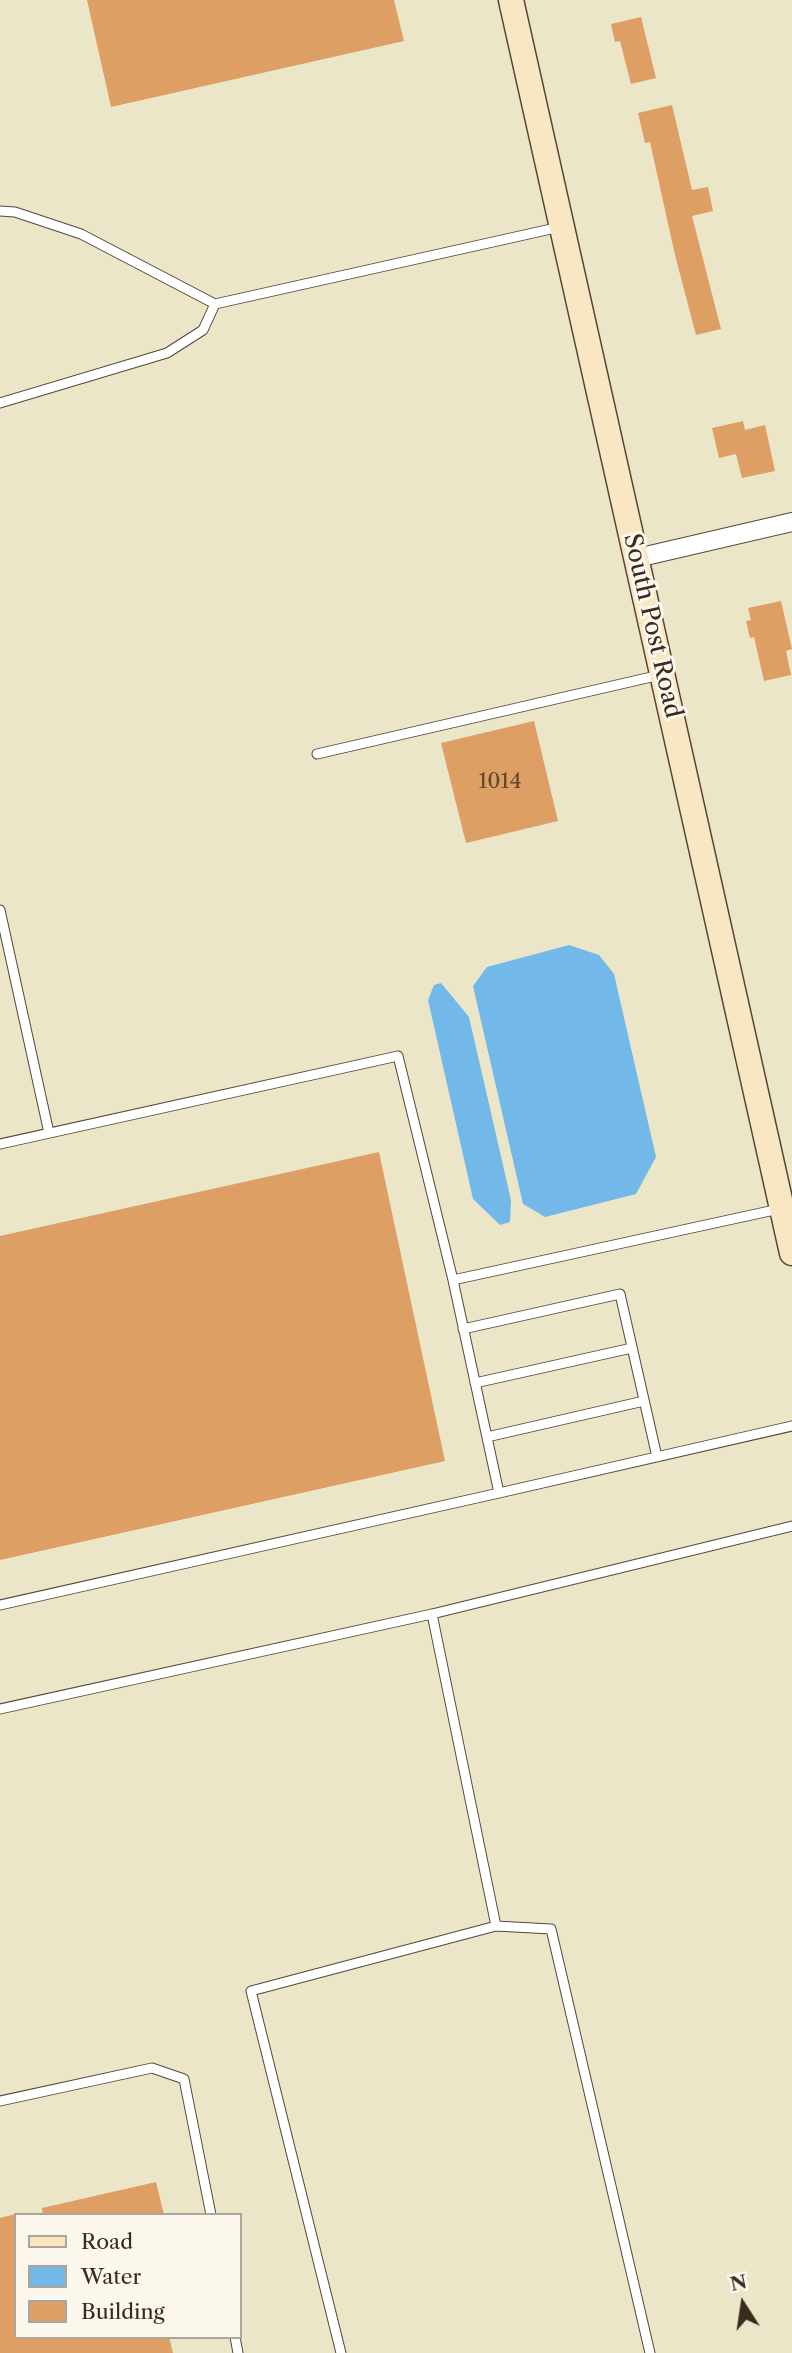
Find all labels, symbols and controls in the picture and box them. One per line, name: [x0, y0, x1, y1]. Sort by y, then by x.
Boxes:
street label: South Post Road: [617, 531, 687, 721]
house number: 1014: [478, 769, 522, 795]
legend: [14, 2213, 242, 2339]
text: Road: [81, 2229, 133, 2254]
text: Water: [81, 2264, 141, 2289]
north arrow: [708, 2269, 778, 2339]
text: N: [728, 2270, 749, 2296]
text: Building: [81, 2299, 165, 2324]

